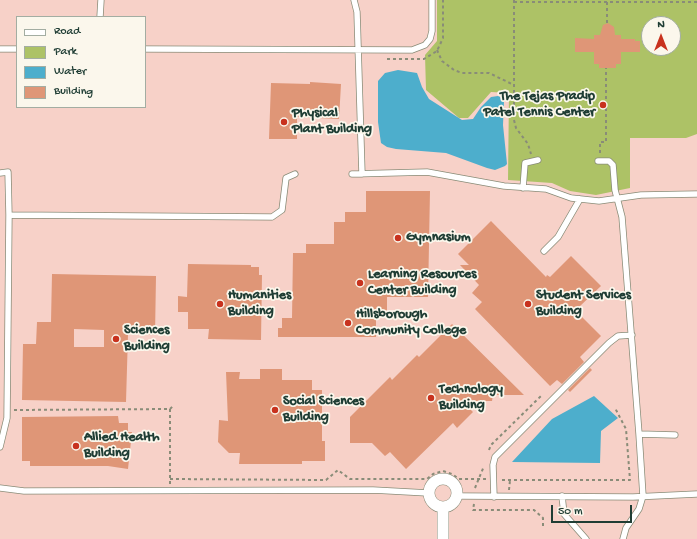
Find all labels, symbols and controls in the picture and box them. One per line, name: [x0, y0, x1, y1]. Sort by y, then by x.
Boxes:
legend: [16, 16, 146, 108]
north arrow: [641, 16, 681, 56]
text: N: [657, 19, 665, 31]
text: Road: [54, 25, 80, 39]
text: Park: [54, 45, 77, 59]
text: Water: [54, 65, 86, 79]
text: Building: [54, 85, 93, 99]
place label: The Tejas Pradip Patel Tennis Center: [483, 89, 595, 122]
marker: The Tejas Pradip Patel Tennis Center: [598, 100, 608, 110]
place label: Physical Plant Building: [292, 106, 372, 138]
marker: Physical Plant Building: [279, 117, 289, 127]
place label: Gymnasium: [406, 230, 471, 246]
marker: Gymnasium: [393, 233, 403, 243]
place label: Learning Resources Center Building: [368, 267, 476, 300]
marker: Learning Resources Center Building: [355, 278, 365, 288]
place label: Humanities Building: [228, 288, 291, 320]
place label: Student Services Building: [536, 288, 631, 320]
marker: Humanities Building: [215, 299, 225, 309]
marker: Student Services Building: [523, 299, 533, 309]
place label: Hillsborough Community College: [356, 307, 466, 340]
marker: Hillsborough Community College: [343, 318, 353, 328]
place label: Sciences Building: [124, 323, 170, 356]
marker: Sciences Building: [111, 334, 121, 344]
place label: Technology Building: [439, 382, 503, 414]
marker: Technology Building: [426, 393, 436, 403]
place label: Social Sciences Building: [283, 394, 364, 426]
marker: Social Sciences Building: [270, 405, 280, 415]
place label: Allied Health Building: [84, 430, 160, 462]
marker: Allied Health Building: [71, 441, 81, 451]
scale bar: [553, 497, 634, 523]
text: 50 m: [558, 505, 583, 519]

